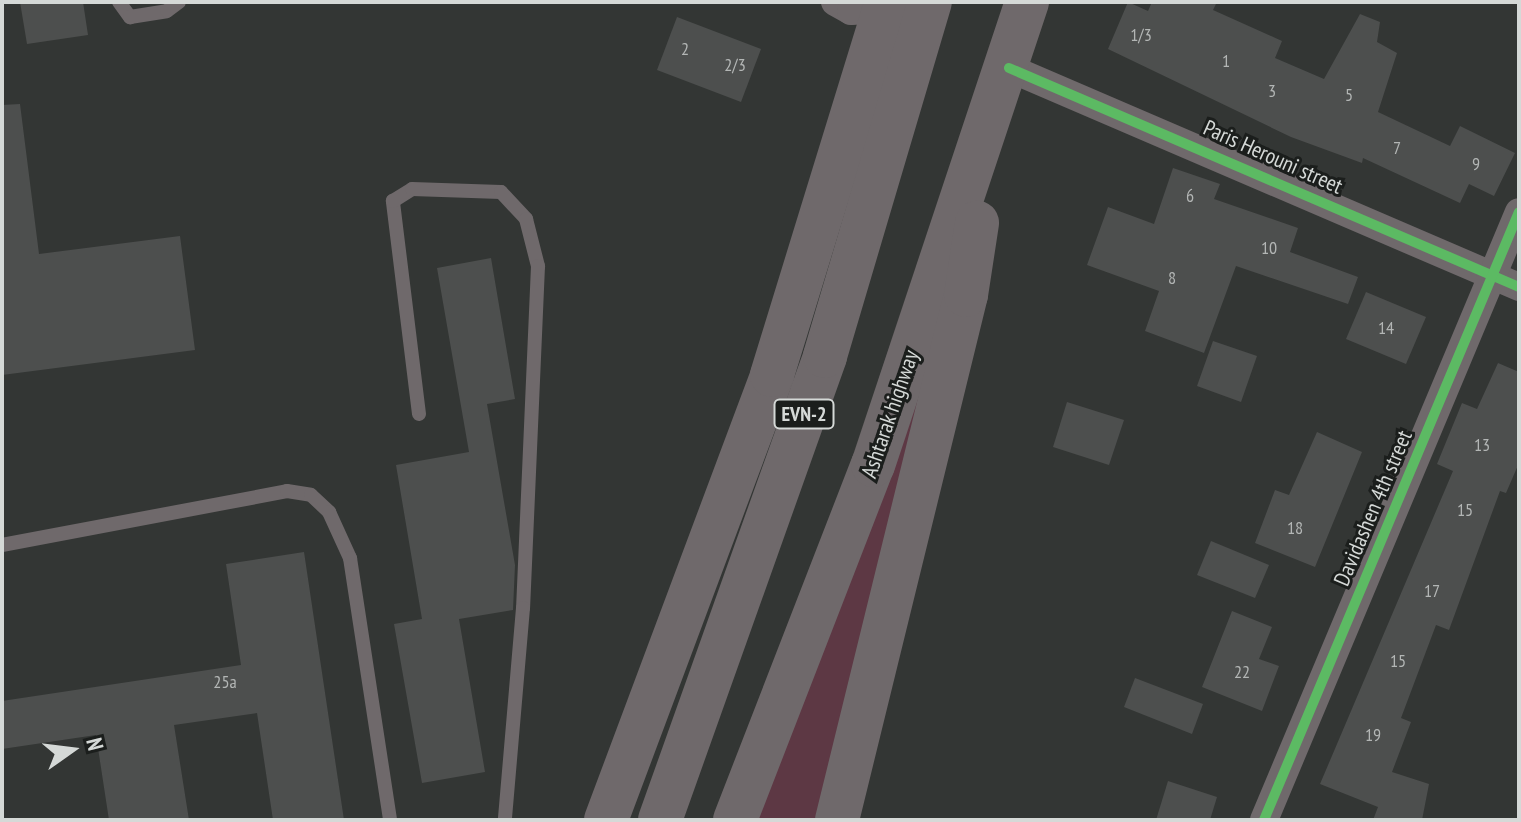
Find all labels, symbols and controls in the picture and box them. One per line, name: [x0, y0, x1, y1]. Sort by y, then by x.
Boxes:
house number: 1/3: [1130, 24, 1152, 46]
house number: 2: [681, 38, 689, 60]
house number: 1: [1222, 50, 1230, 72]
house number: 2/3: [724, 54, 746, 76]
house number: 3: [1268, 80, 1276, 102]
house number: 5: [1345, 84, 1353, 106]
street label: Paris Herouni street: [1199, 115, 1347, 199]
house number: 7: [1393, 137, 1401, 159]
house number: 9: [1472, 153, 1480, 175]
house number: 6: [1186, 185, 1194, 207]
house number: 10: [1261, 237, 1277, 259]
house number: 8: [1168, 267, 1176, 289]
house number: 14: [1378, 317, 1394, 339]
street label: Ashtarak highway: [856, 346, 924, 482]
road number: EVN-2: [772, 398, 836, 430]
street label: Davidashen 4th street: [1328, 426, 1418, 590]
house number: 13: [1474, 434, 1490, 456]
house number: 15: [1457, 499, 1473, 521]
house number: 18: [1287, 517, 1303, 539]
house number: 17: [1424, 580, 1440, 602]
house number: 15: [1390, 650, 1406, 672]
house number: 22: [1234, 661, 1250, 683]
house number: 25a: [213, 671, 237, 693]
north arrow: [32, 710, 112, 790]
house number: 19: [1365, 724, 1381, 746]
text: N: [80, 735, 110, 753]

